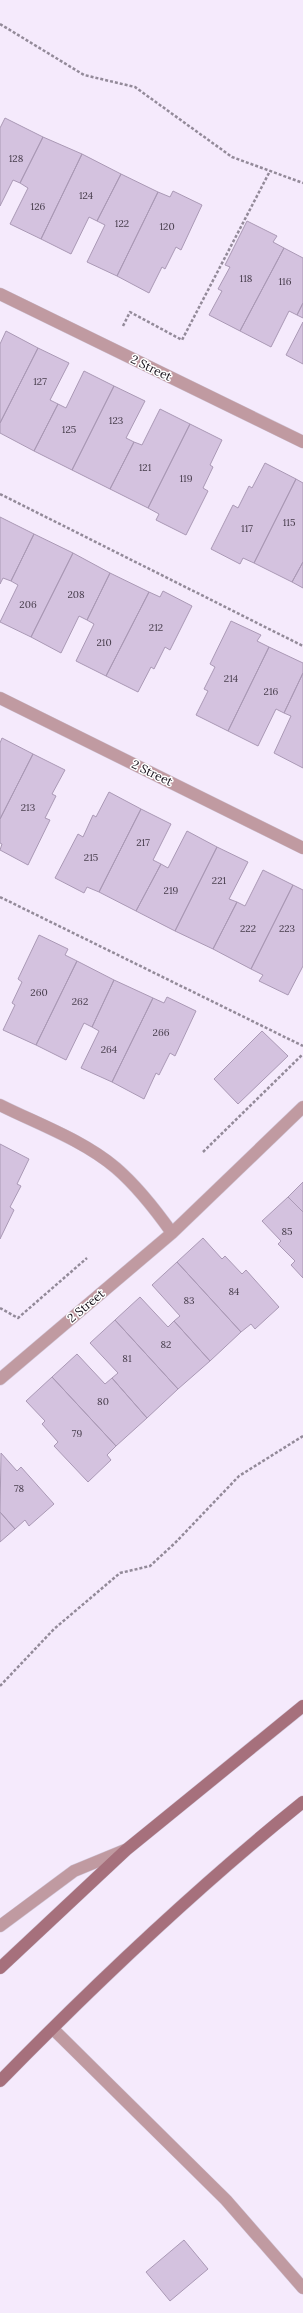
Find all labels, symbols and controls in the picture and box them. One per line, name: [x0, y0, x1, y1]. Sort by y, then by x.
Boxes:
house number: 128: [9, 152, 24, 165]
house number: 124: [79, 189, 94, 202]
house number: 126: [31, 200, 46, 213]
house number: 122: [115, 217, 129, 230]
house number: 120: [159, 220, 175, 233]
house number: 118: [240, 272, 253, 285]
house number: 116: [278, 275, 292, 288]
street label: 2 Street: [128, 351, 174, 384]
house number: 127: [33, 375, 47, 388]
house number: 123: [109, 414, 124, 427]
house number: 125: [62, 423, 76, 436]
house number: 121: [139, 461, 152, 474]
house number: 119: [179, 472, 193, 485]
house number: 115: [283, 516, 295, 529]
house number: 117: [241, 522, 253, 535]
house number: 208: [67, 588, 85, 601]
house number: 206: [19, 598, 37, 611]
house number: 212: [149, 621, 163, 634]
house number: 210: [96, 636, 112, 649]
house number: 214: [224, 672, 239, 685]
house number: 216: [264, 685, 279, 698]
street label: 2 Street: [129, 756, 175, 789]
house number: 213: [21, 801, 36, 814]
house number: 217: [136, 836, 150, 849]
house number: 215: [84, 851, 98, 864]
house number: 221: [212, 874, 227, 887]
house number: 219: [164, 884, 179, 897]
house number: 222: [240, 922, 256, 935]
house number: 223: [279, 922, 296, 935]
house number: 260: [30, 986, 48, 999]
house number: 262: [72, 995, 88, 1008]
house number: 266: [153, 1026, 170, 1039]
house number: 264: [101, 1043, 118, 1056]
house number: 85: [281, 1225, 293, 1238]
house number: 84: [228, 1285, 240, 1298]
street label: 2 Street: [64, 1286, 107, 1325]
house number: 83: [183, 1294, 195, 1307]
house number: 82: [161, 1338, 172, 1351]
house number: 81: [122, 1352, 132, 1365]
house number: 80: [97, 1395, 109, 1408]
house number: 79: [72, 1427, 82, 1440]
house number: 78: [14, 1482, 24, 1495]

